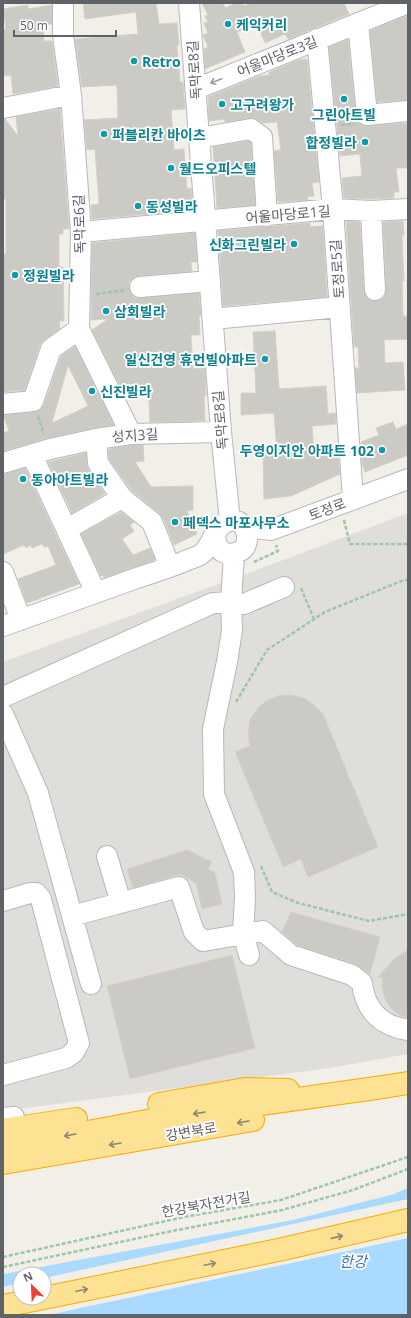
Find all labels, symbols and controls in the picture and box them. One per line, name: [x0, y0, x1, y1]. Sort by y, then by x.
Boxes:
scale bar: [14, 12, 116, 38]
place label: 케익커리: [236, 15, 288, 34]
text: 50 m: [20, 17, 48, 34]
marker: 케익커리: [223, 19, 233, 29]
street label: 어울마당로3길: [234, 31, 320, 81]
street label: 독막로8길: [182, 40, 206, 100]
place label: Retro: [142, 52, 181, 71]
marker: Retro: [129, 56, 139, 66]
one-way arrow: [210, 77, 222, 85]
marker: 그린아트빌: [339, 94, 349, 104]
place label: 고구려왕가: [230, 95, 295, 114]
marker: 고구려왕가: [217, 99, 227, 109]
place label: 그린아트빌: [312, 105, 376, 124]
place label: 퍼블리칸 바이츠: [112, 125, 206, 144]
marker: 퍼블리칸 바이츠: [99, 129, 109, 139]
place label: 합정빌라: [305, 133, 357, 152]
marker: 합정빌라: [360, 137, 370, 147]
place label: 월드오피스텔: [179, 159, 256, 178]
marker: 월드오피스텔: [166, 163, 176, 173]
street label: 독막로6길: [68, 194, 90, 254]
place label: 동성빌라: [146, 197, 198, 216]
marker: 동성빌라: [133, 201, 143, 211]
street label: 어울마당로1길: [245, 201, 331, 227]
place label: 신화그린빌라: [209, 235, 286, 254]
marker: 신화그린빌라: [289, 239, 299, 249]
street label: 토정로5길: [325, 239, 349, 299]
place label: 정원빌라: [23, 266, 75, 285]
marker: 정원빌라: [10, 270, 20, 280]
place label: 삼회빌라: [114, 302, 166, 321]
marker: 삼회빌라: [101, 306, 111, 316]
place label: 일신건영 휴먼빌아파트: [125, 350, 257, 369]
marker: 일신건영 휴먼빌아파트: [260, 354, 270, 364]
place label: 신진빌라: [100, 382, 152, 401]
marker: 신진빌라: [87, 386, 97, 396]
street label: 독막로8길: [208, 390, 232, 450]
street label: 성지3길: [111, 424, 159, 446]
place label: 두영이지안 아파트 102: [240, 441, 374, 460]
marker: 두영이지안 아파트 102: [377, 445, 387, 455]
place label: 동아아트빌라: [31, 470, 108, 489]
marker: 동아아트빌라: [18, 474, 28, 484]
street label: 토정로: [306, 493, 349, 525]
place label: 페덱스 마포사무소: [183, 513, 290, 532]
marker: 페덱스 마포사무소: [170, 517, 180, 527]
one-way arrow: [192, 1109, 205, 1117]
street label: 강변북로: [164, 1117, 218, 1145]
one-way arrow: [237, 1118, 250, 1126]
one-way arrow: [64, 1132, 77, 1140]
one-way arrow: [109, 1141, 122, 1149]
street label: 한강북자전거길: [160, 1187, 252, 1221]
one-way arrow: [330, 1232, 343, 1240]
water label: 한강: [339, 1251, 369, 1271]
one-way arrow: [203, 1260, 216, 1268]
north arrow: [12, 1266, 52, 1306]
text: N: [21, 1268, 35, 1285]
one-way arrow: [75, 1286, 88, 1294]

